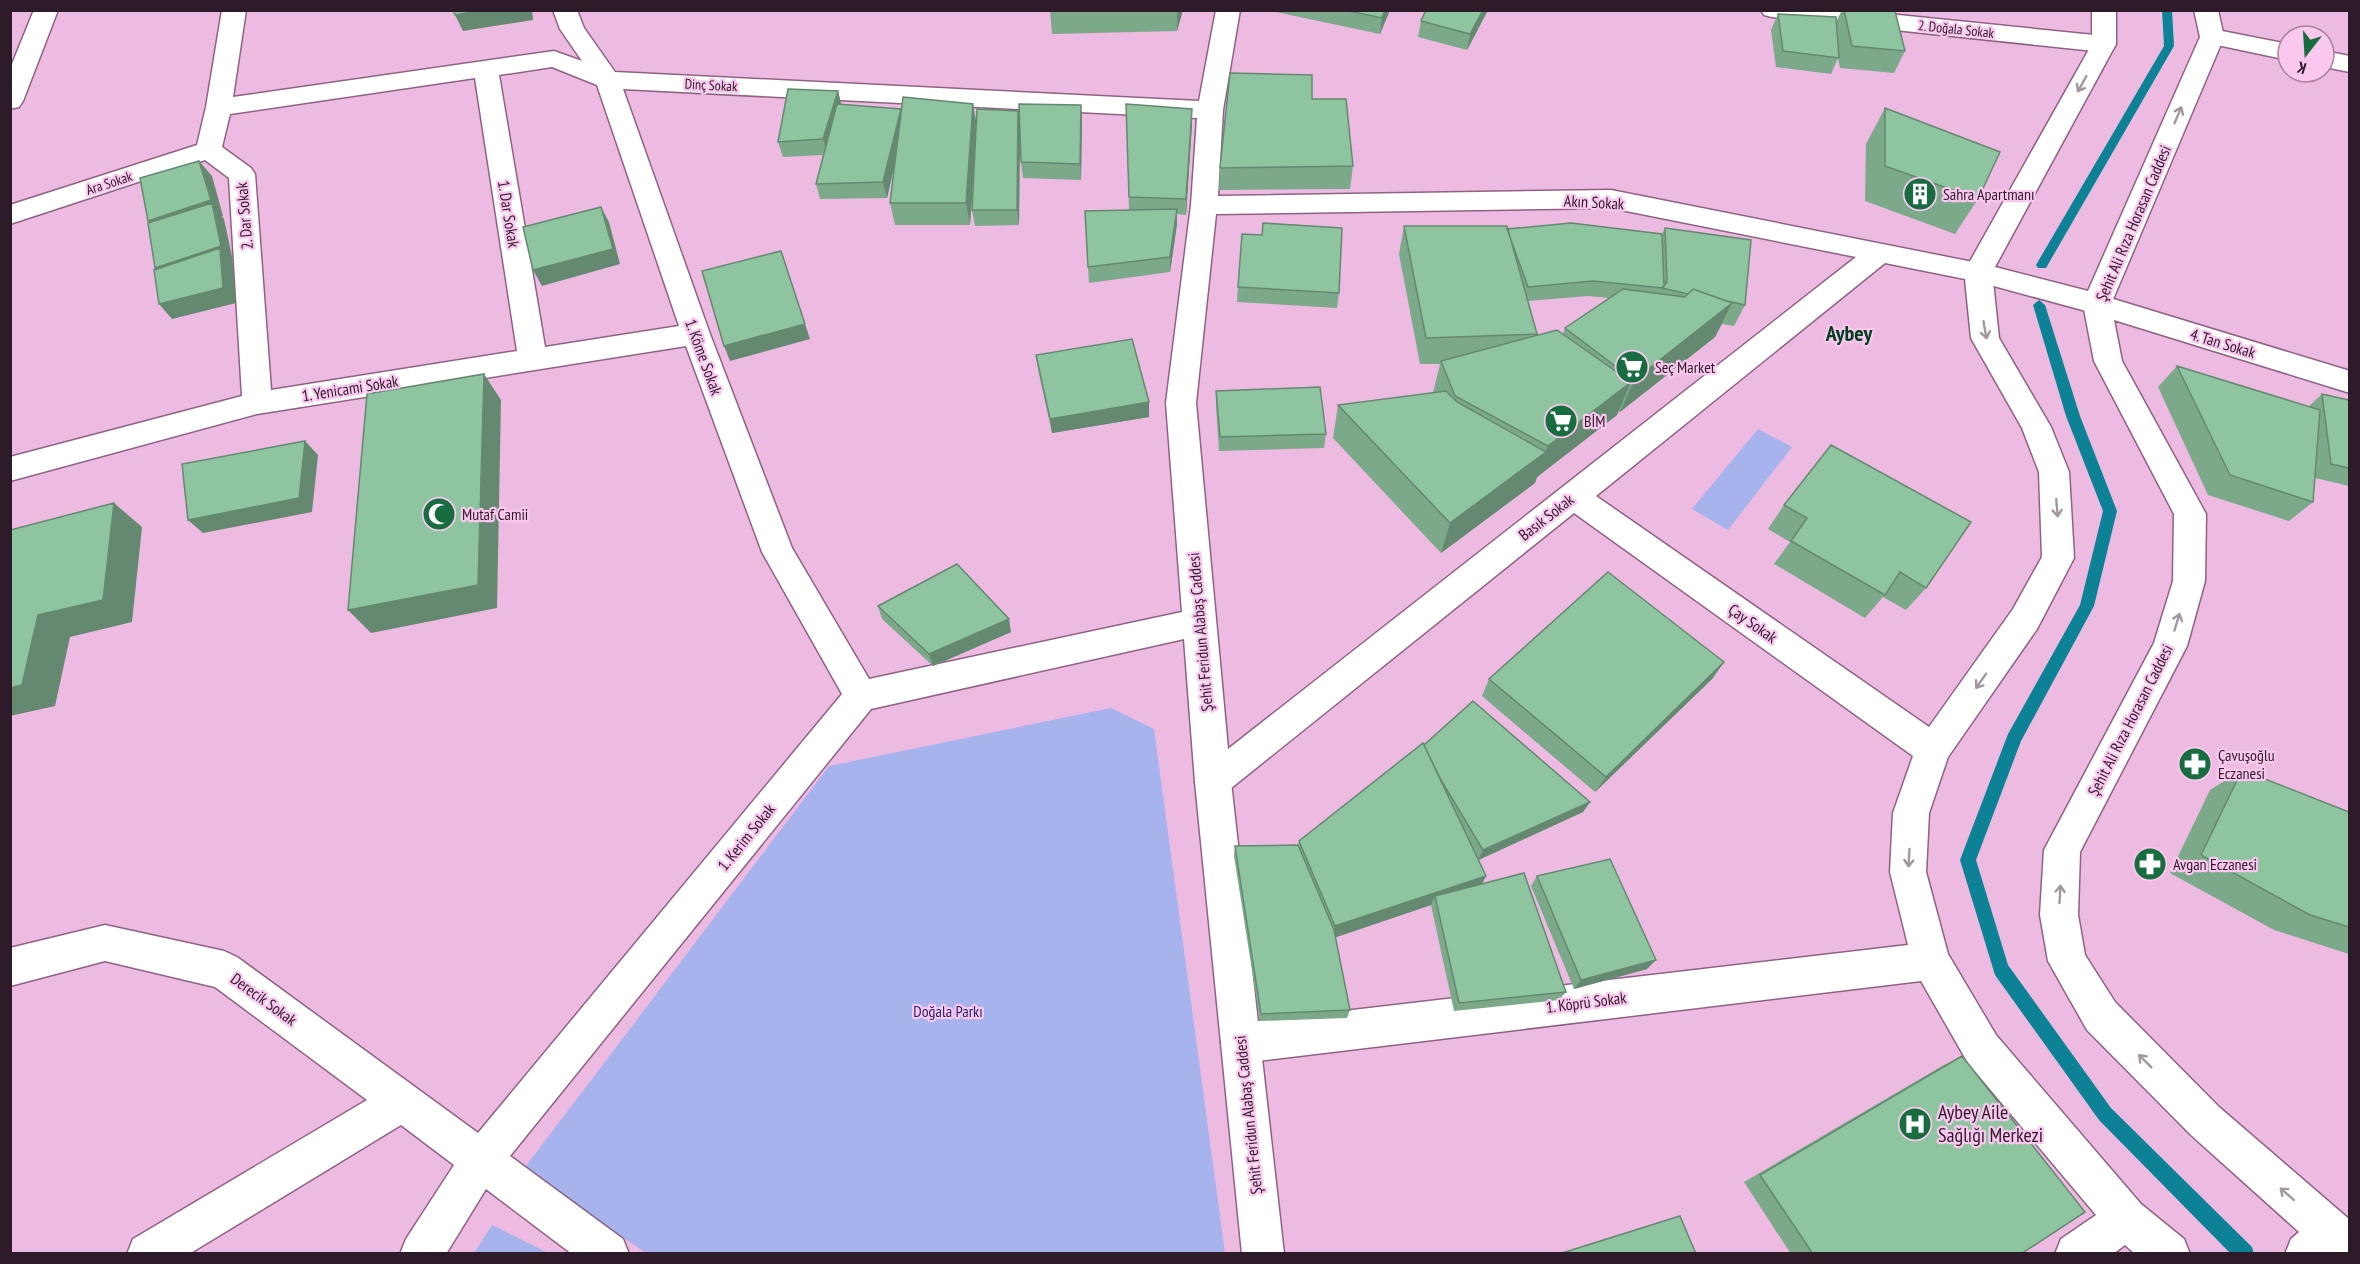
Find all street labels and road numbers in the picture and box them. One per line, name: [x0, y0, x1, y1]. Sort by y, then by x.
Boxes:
street label: 2. Doğala Sokak: [1917, 16, 1995, 42]
street label: Dinç Sokak: [684, 75, 738, 95]
street label: Şehit Ali Rıza Horasan Caddesi: [2091, 142, 2175, 304]
street label: Ara Sokak: [84, 167, 135, 199]
street label: 1. Dar Sokak: [494, 179, 524, 250]
street label: 2. Dar Sokak: [231, 181, 257, 251]
street label: Akın Sokak: [1563, 190, 1625, 214]
street label: 1. Köme Sokak: [681, 316, 727, 399]
street label: 4. Tan Sokak: [2188, 324, 2259, 363]
street label: 1. Yenicami Sokak: [300, 370, 400, 405]
street label: Basık Sokak: [1514, 489, 1578, 545]
street label: Şehit Feridun Alabaş Caddesi: [1183, 552, 1217, 712]
street label: Çay Sokak: [1725, 599, 1782, 647]
street label: Şehit Ali Rıza Horasan Caddesi: [2083, 641, 2177, 799]
street label: 1. Kerim Sokak: [713, 799, 780, 875]
street label: Derecik Sokak: [227, 968, 302, 1030]
street label: 1. Köprü Sokak: [1545, 987, 1628, 1017]
street label: Şehit Feridun Alabaş Caddesi: [1230, 1035, 1266, 1195]

